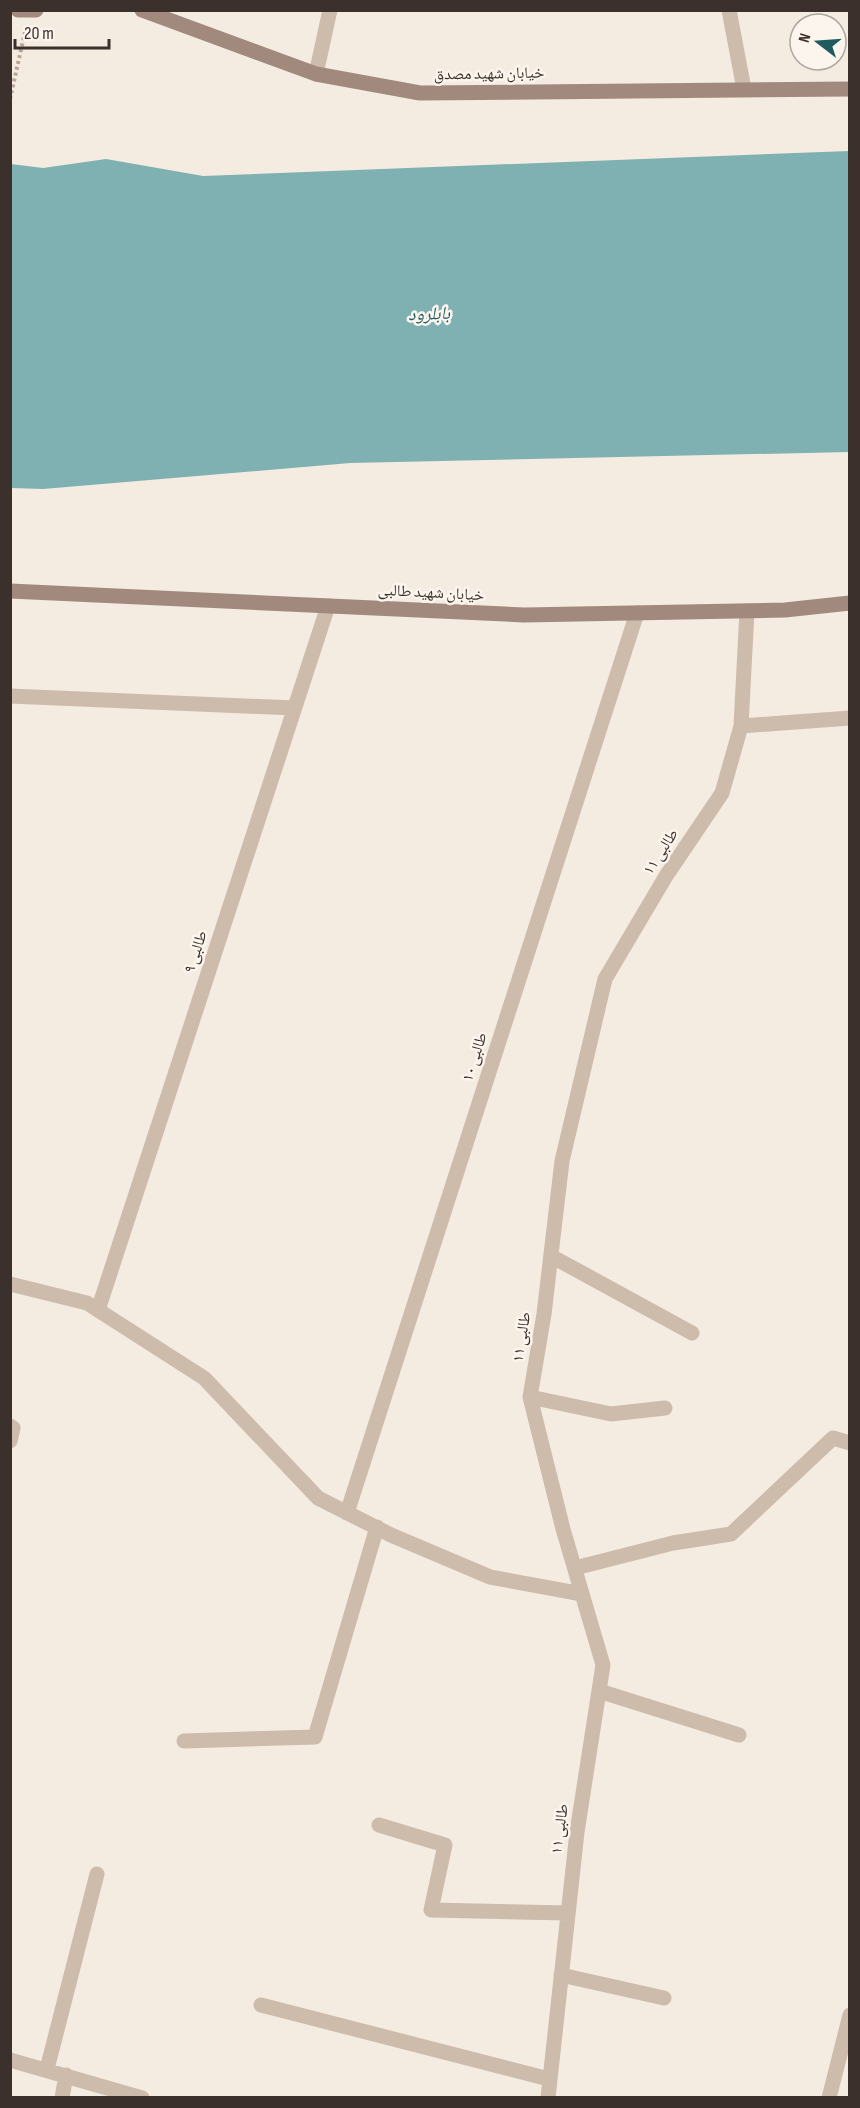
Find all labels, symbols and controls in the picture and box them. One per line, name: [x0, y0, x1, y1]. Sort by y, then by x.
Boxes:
scale bar: [15, 12, 110, 50]
north arrow: [788, 12, 848, 72]
text: 20 m: [24, 23, 54, 44]
text: N: [795, 31, 815, 45]
street label: خیابان شهید مصدق: [434, 64, 544, 84]
water label: بابلرود: [408, 303, 451, 325]
street label: خیابان شهید طالبی: [377, 581, 485, 605]
street label: طالبی ۱۱: [639, 826, 683, 878]
street label: طالبی ۹: [180, 928, 212, 976]
street label: طالبی ۱۰: [458, 1030, 492, 1084]
street label: طالبی ۱۱: [509, 1311, 535, 1363]
street label: طالبی ۱۱: [547, 1803, 573, 1855]

